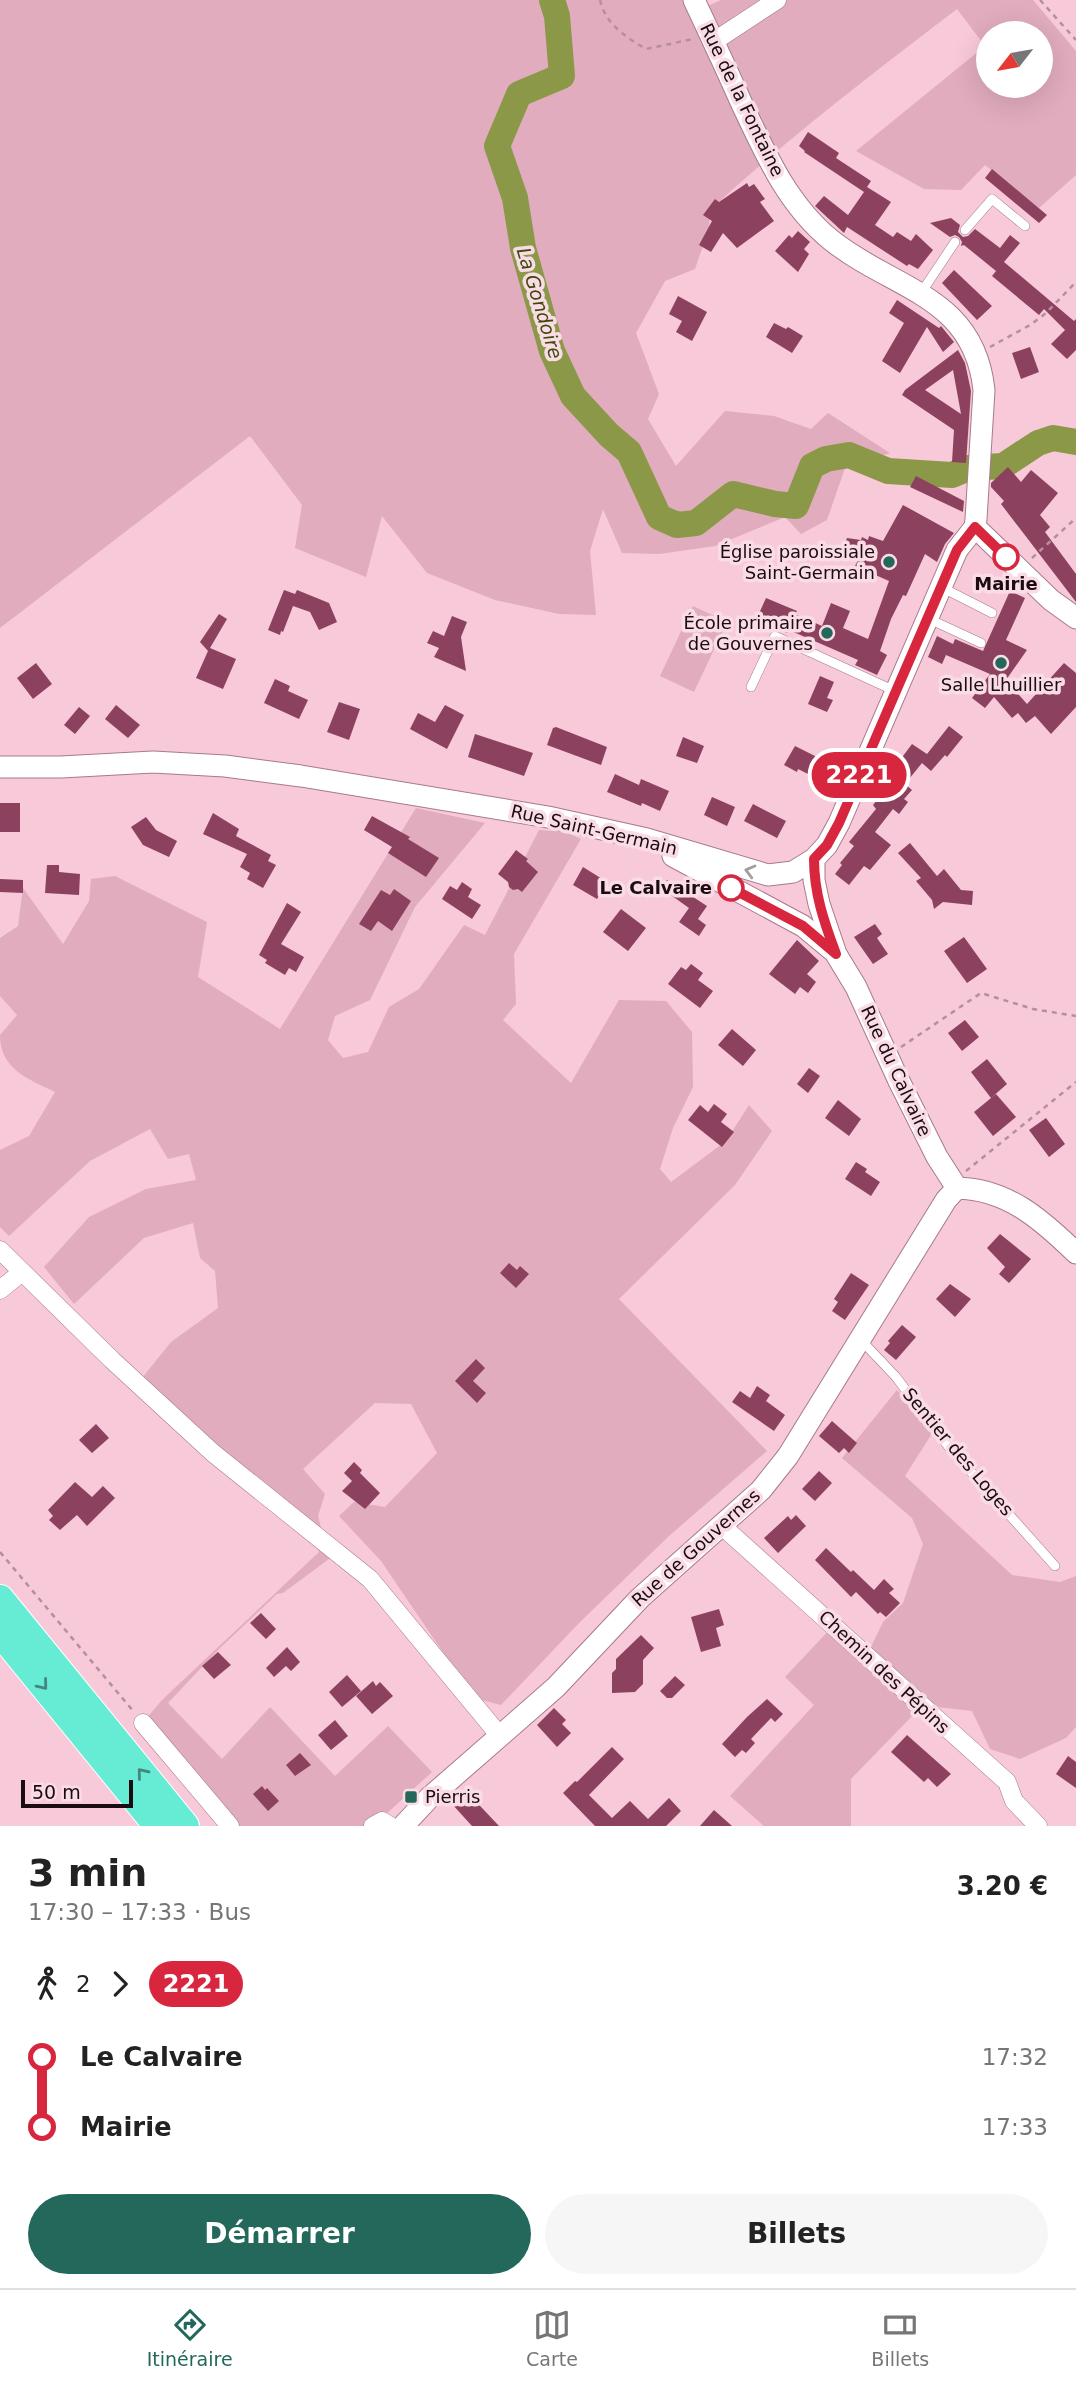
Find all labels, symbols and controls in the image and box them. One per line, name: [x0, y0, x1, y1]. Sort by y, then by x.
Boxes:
street label: Rue de la Fontaine: [696, 20, 789, 180]
north arrow: [976, 21, 1054, 98]
map controls: [976, 21, 1053, 98]
water label: La Gondoire: [513, 245, 567, 361]
place label: Église paroissiale Saint-Germain: [720, 541, 875, 583]
marker: Mairie: [993, 544, 1019, 570]
marker: Église paroissiale Saint-Germain: [881, 554, 897, 570]
place label: Mairie: [974, 573, 1038, 594]
place label: École primaire de Gouvernes: [683, 612, 813, 654]
marker: École primaire de Gouvernes: [819, 625, 835, 641]
marker: Salle Lhuillier: [993, 655, 1009, 671]
place label: Salle Lhuillier: [941, 674, 1062, 695]
line badge: 2221: [810, 752, 908, 798]
text: 2221: [826, 761, 892, 789]
street label: Rue Saint-Germain: [509, 800, 679, 859]
one-way arrow: [744, 865, 756, 879]
marker: Le Calvaire: [718, 875, 744, 901]
place label: Le Calvaire: [599, 877, 712, 898]
street label: Rue du Calvaire: [857, 1002, 936, 1139]
street label: Sentier des Loges: [899, 1384, 1018, 1520]
street label: Rue de Gouvernes: [627, 1485, 764, 1611]
street label: Chemin des Pépins: [815, 1606, 954, 1738]
one-way arrow: [35, 1677, 47, 1690]
one-way arrow: [138, 1769, 151, 1781]
scale bar: [21, 1777, 133, 1809]
text: 50 m: [32, 1781, 81, 1803]
place label: Pierris: [425, 1786, 480, 1807]
marker: Pierris: [403, 1789, 419, 1805]
text: 3 min: [28, 1851, 147, 1895]
text: 3.20 €: [957, 1871, 1048, 1901]
text: 17:30 – 17:33 · Bus: [28, 1899, 251, 1925]
icon: walk: [28, 1965, 66, 2003]
icon: forward: [101, 1965, 139, 2003]
text: 2221: [163, 1970, 229, 1998]
text: 2: [76, 1971, 91, 1997]
text: Le Calvaire: [80, 2042, 243, 2072]
text: 17:32: [982, 2044, 1048, 2070]
text: Mairie: [80, 2112, 172, 2142]
text: 17:33: [982, 2114, 1048, 2140]
button: Démarrer: [28, 2194, 531, 2274]
button: Billets: [545, 2194, 1048, 2274]
tab: Itinéraire: [147, 2306, 233, 2370]
tab: Carte: [526, 2306, 578, 2370]
tab: Billets: [871, 2306, 929, 2370]

